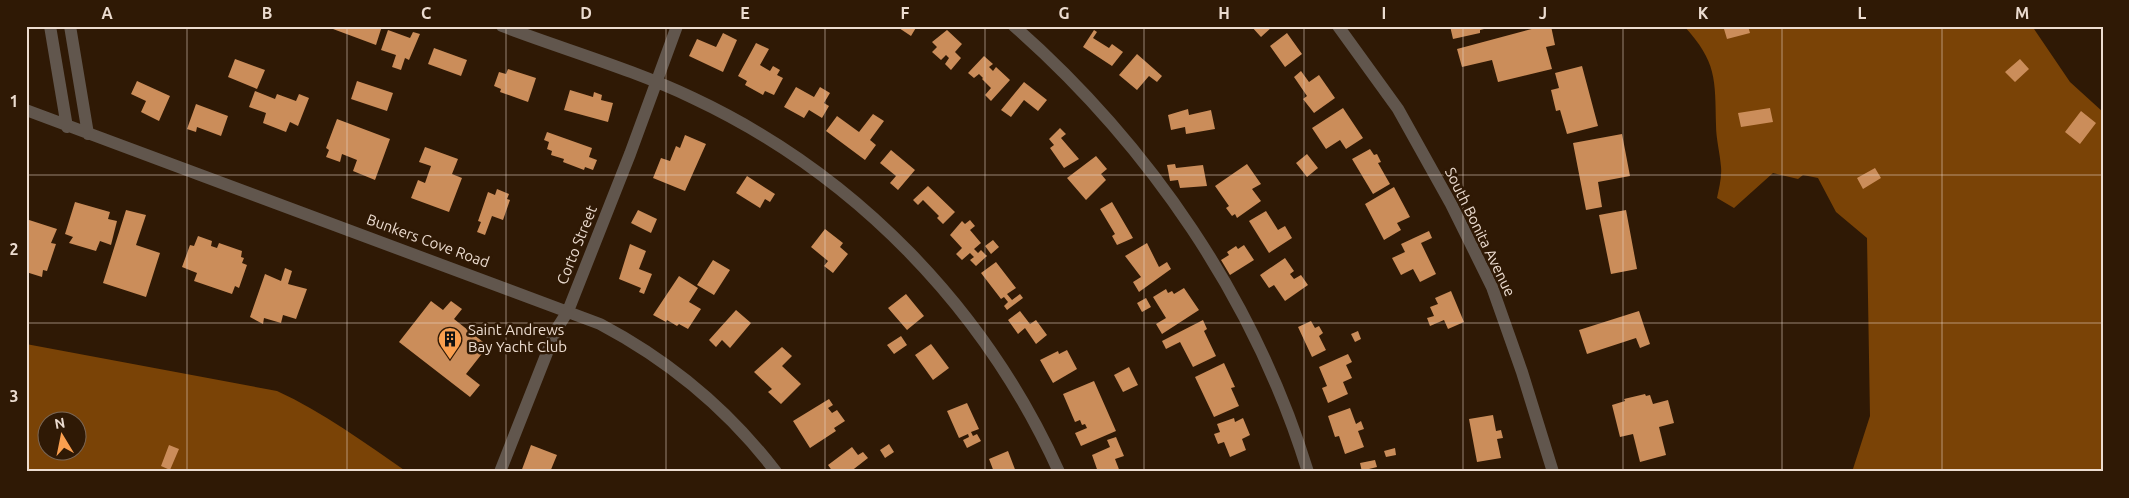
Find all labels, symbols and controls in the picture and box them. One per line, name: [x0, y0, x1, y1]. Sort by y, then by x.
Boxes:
text: A: [101, 4, 113, 22]
text: B: [262, 4, 272, 22]
text: C: [421, 4, 431, 22]
text: D: [580, 4, 592, 22]
text: E: [740, 4, 750, 22]
text: F: [901, 4, 910, 22]
text: G: [1058, 4, 1070, 22]
text: H: [1218, 4, 1230, 22]
text: I: [1382, 4, 1386, 22]
text: J: [1539, 4, 1547, 22]
text: K: [1698, 4, 1709, 22]
text: L: [1858, 4, 1867, 22]
text: M: [2015, 4, 2029, 22]
text: 1: [9, 92, 19, 110]
street label: South Bonita Avenue: [1442, 165, 1519, 299]
street label: Corto Street: [553, 203, 600, 287]
street label: Bunkers Cove Road: [364, 210, 492, 271]
text: 2: [9, 240, 19, 258]
place label: Saint Andrews Bay Yacht Club: [468, 321, 567, 355]
building icon: Saint Andrews Bay Yacht Club: [437, 326, 463, 360]
text: 3: [9, 387, 19, 405]
north arrow: [38, 410, 88, 460]
text: N: [53, 414, 66, 432]

